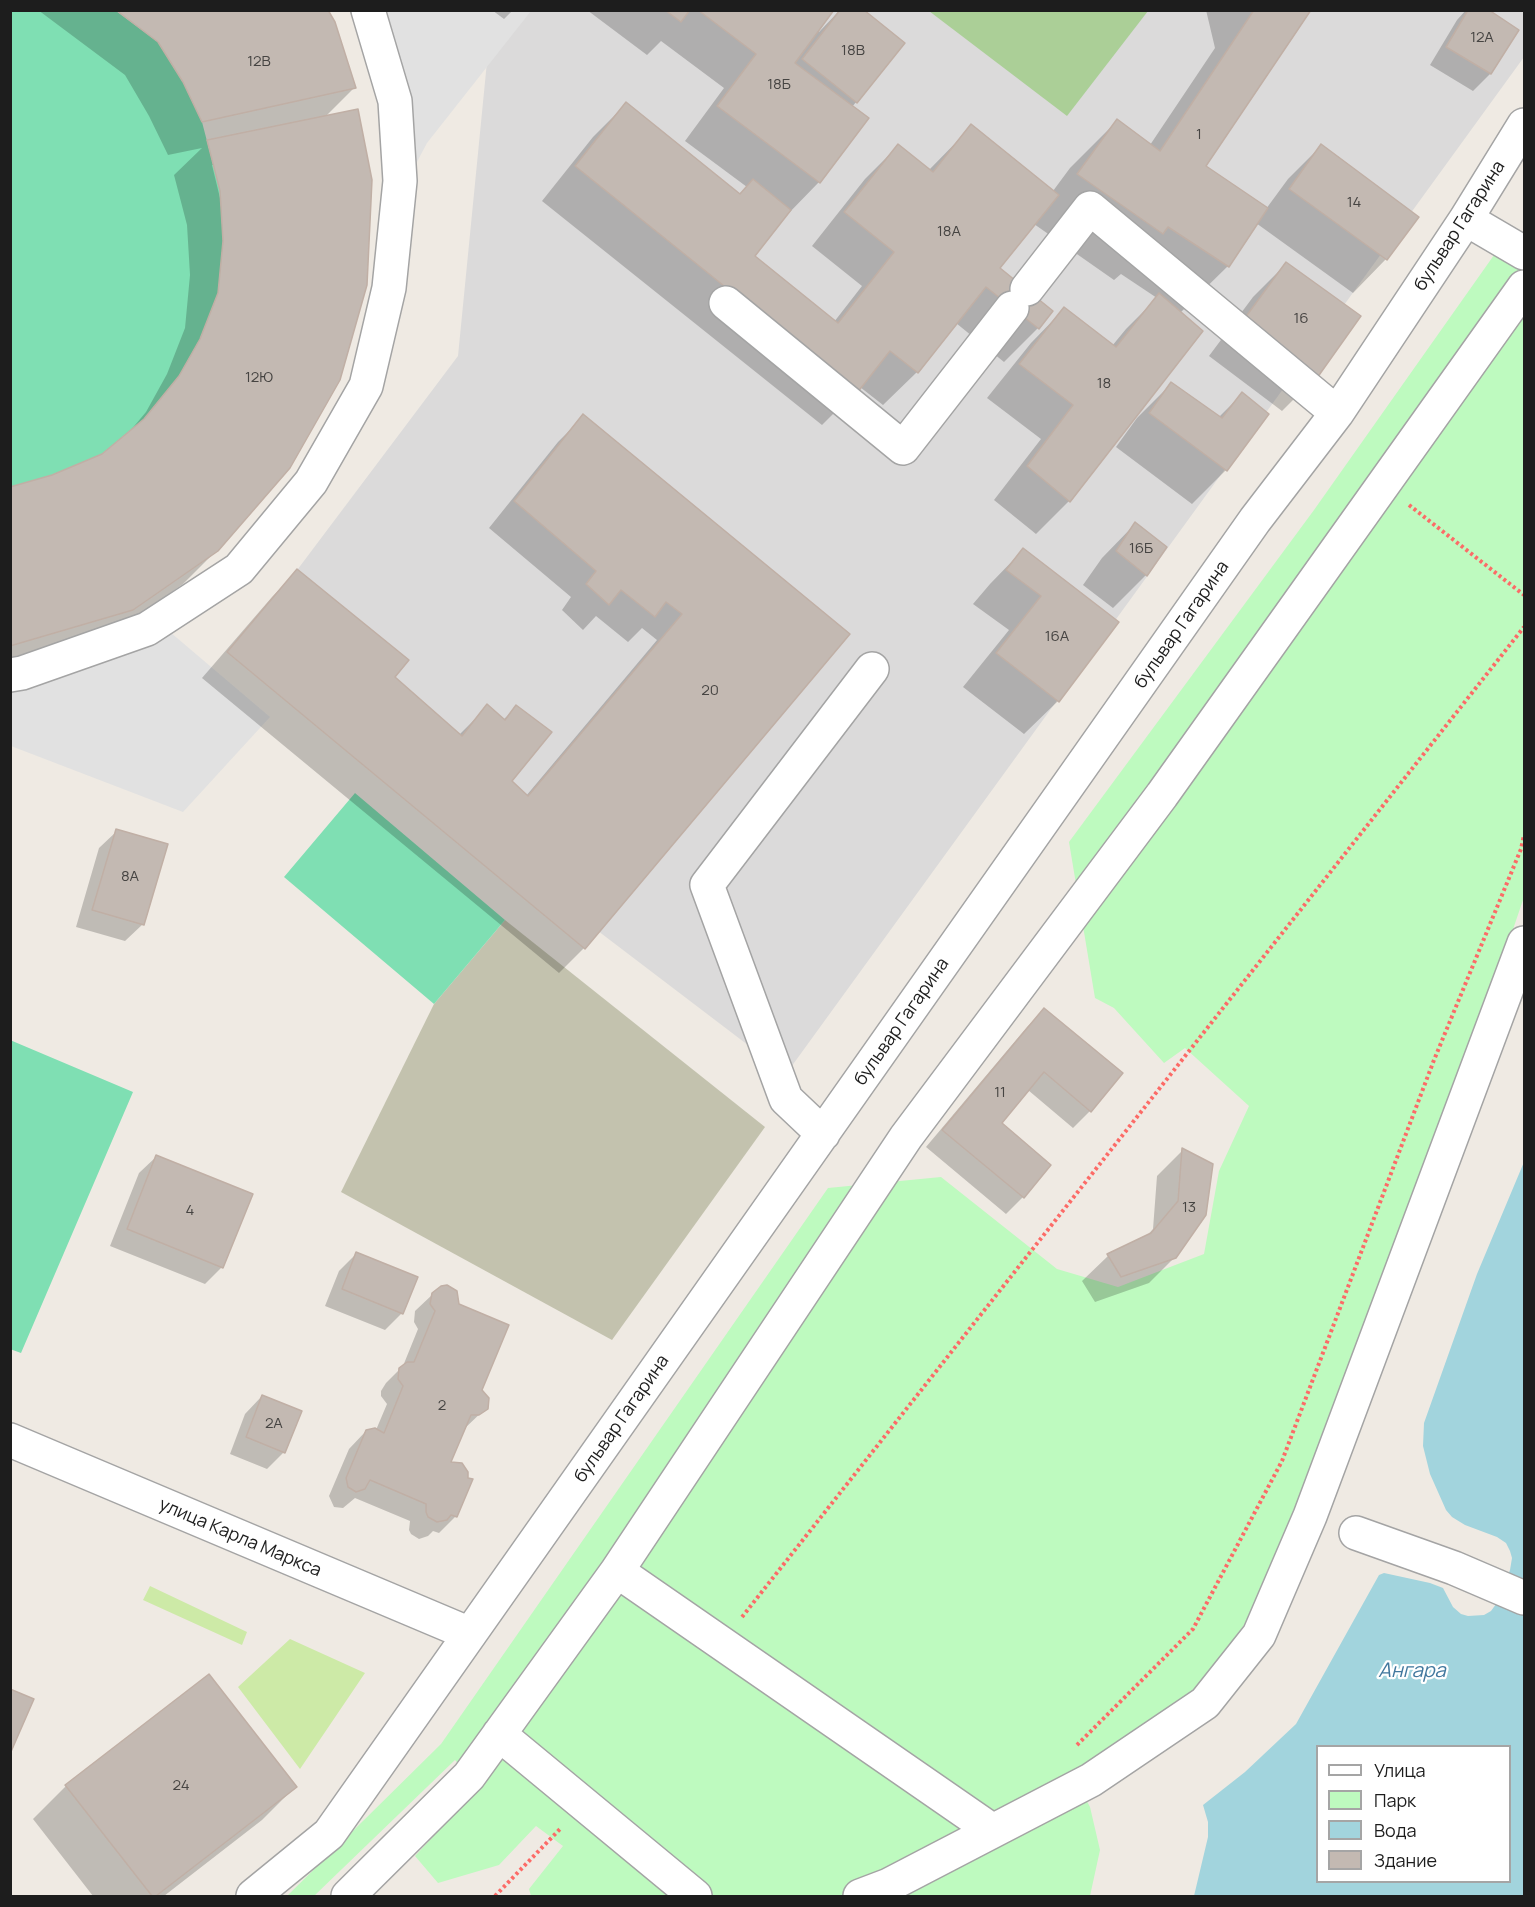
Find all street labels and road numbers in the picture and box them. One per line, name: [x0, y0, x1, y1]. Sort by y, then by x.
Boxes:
street label: бульвар Гагарина: [1410, 157, 1510, 295]
street label: бульвар Гагарина: [1130, 557, 1234, 693]
street label: бульвар Гагарина: [850, 954, 954, 1090]
street label: бульвар Гагарина: [570, 1351, 674, 1487]
street label: улица Карла Маркса: [156, 1494, 324, 1582]

